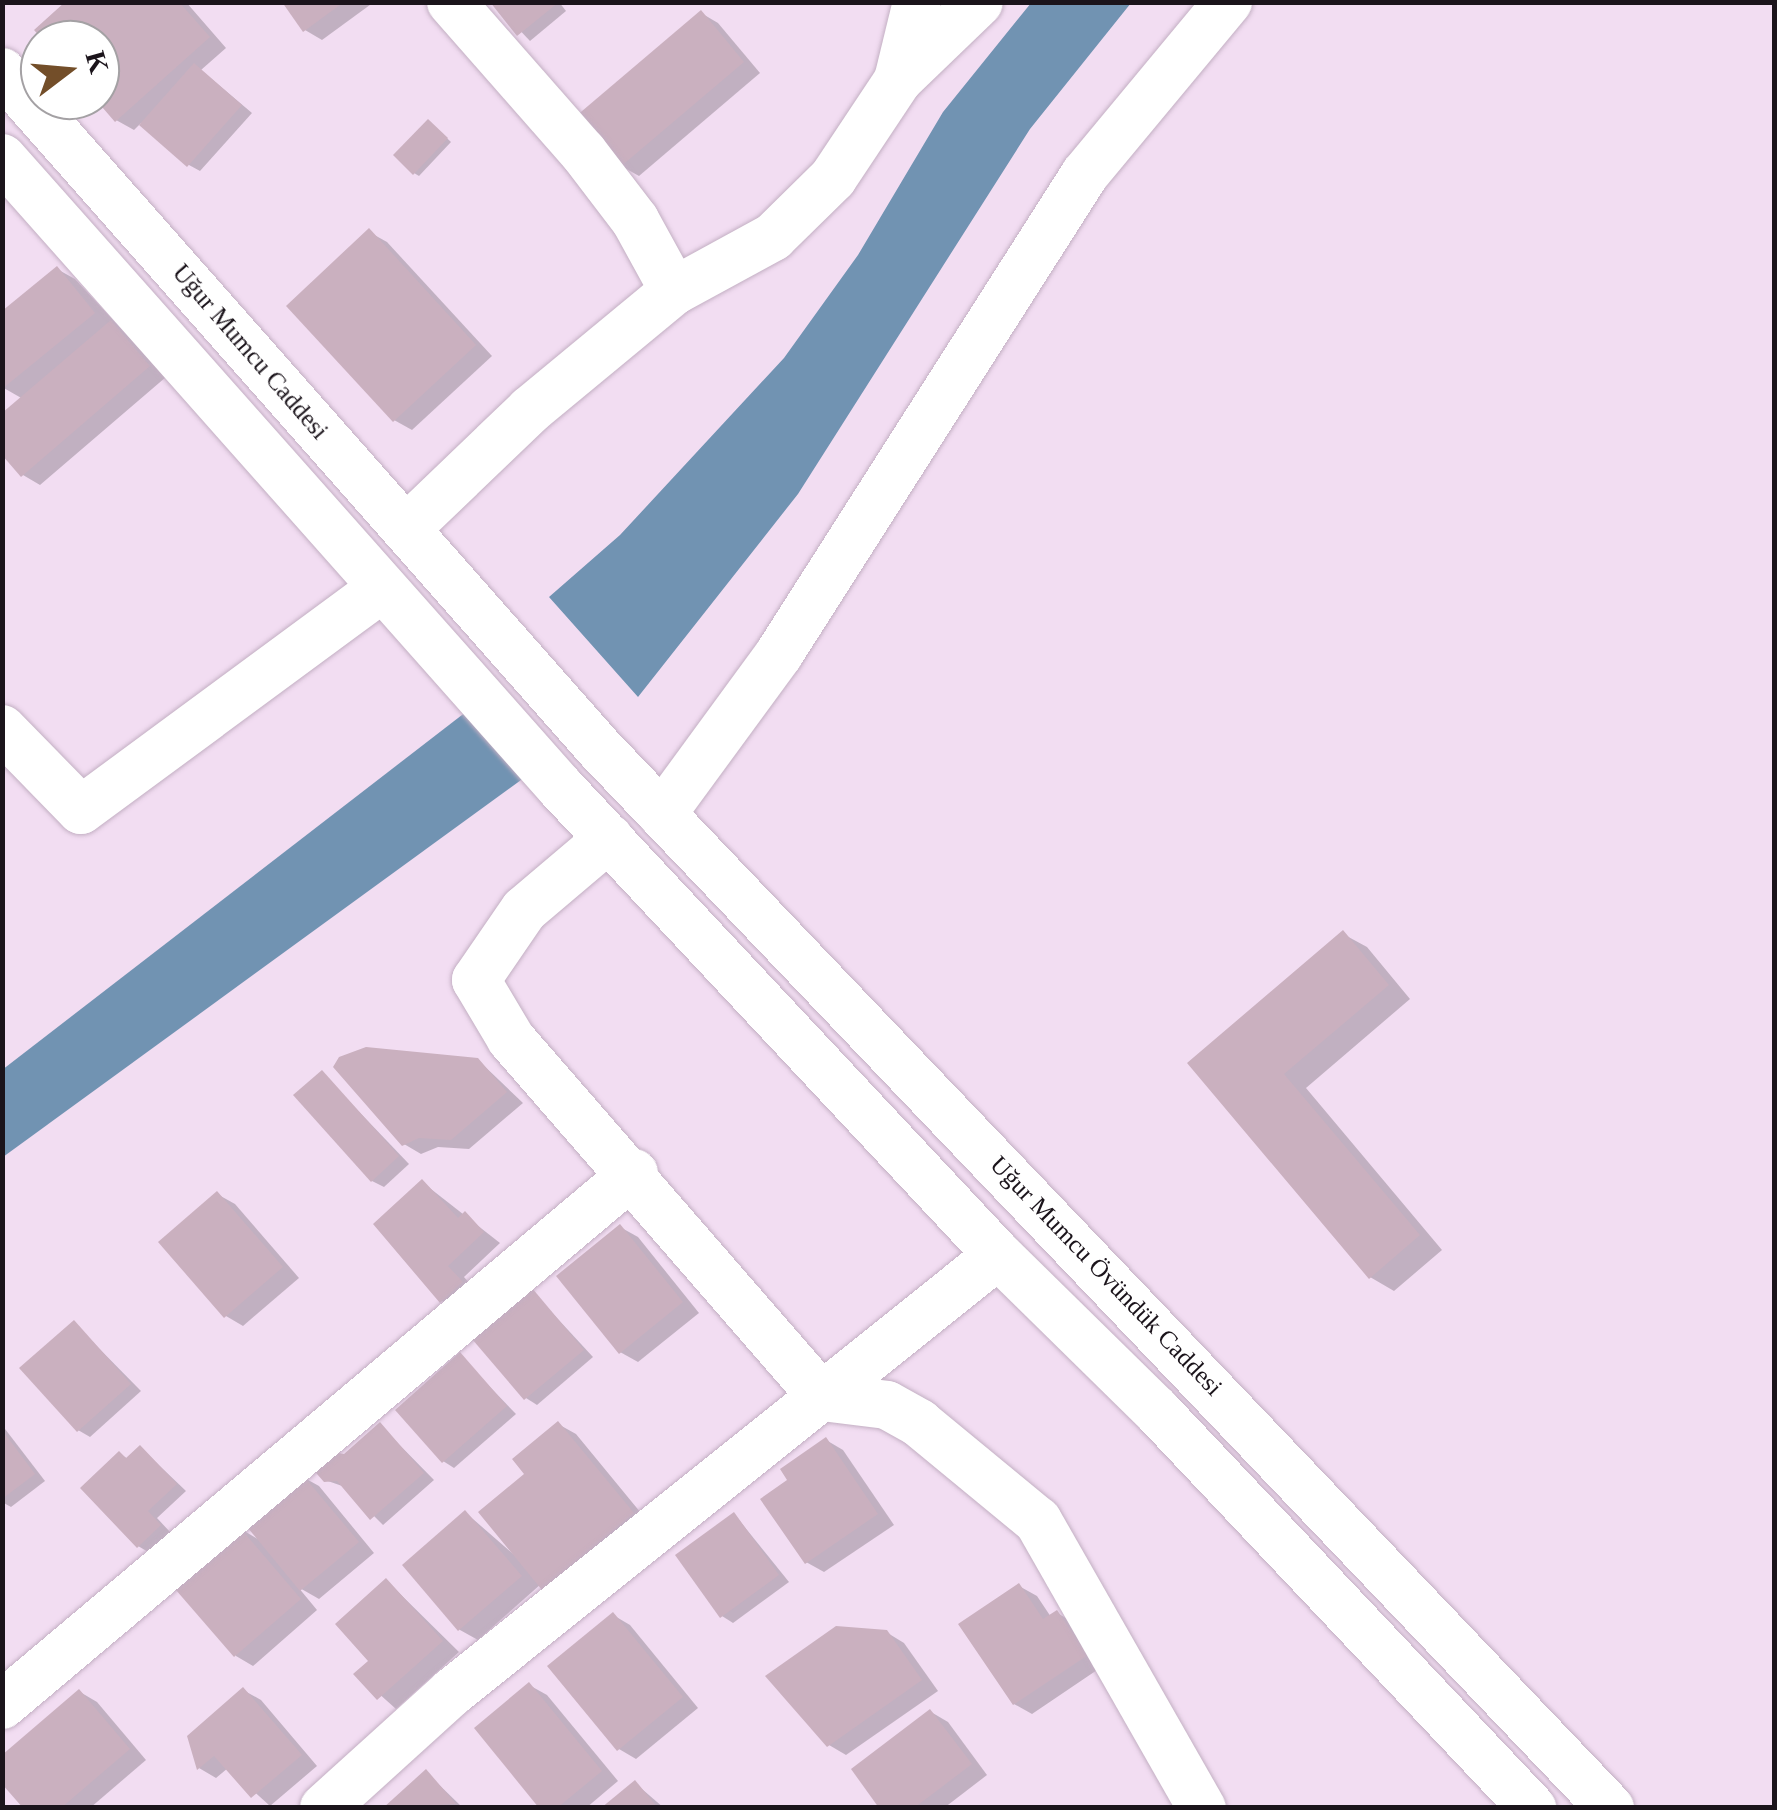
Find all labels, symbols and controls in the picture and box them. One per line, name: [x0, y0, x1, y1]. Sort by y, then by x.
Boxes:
north arrow: [20, 20, 120, 120]
text: K: [79, 47, 115, 77]
street label: Uğur Mumcu Caddesi: [166, 258, 334, 446]
street label: Uğur Mumcu Övündük Caddesi: [984, 1150, 1228, 1402]

